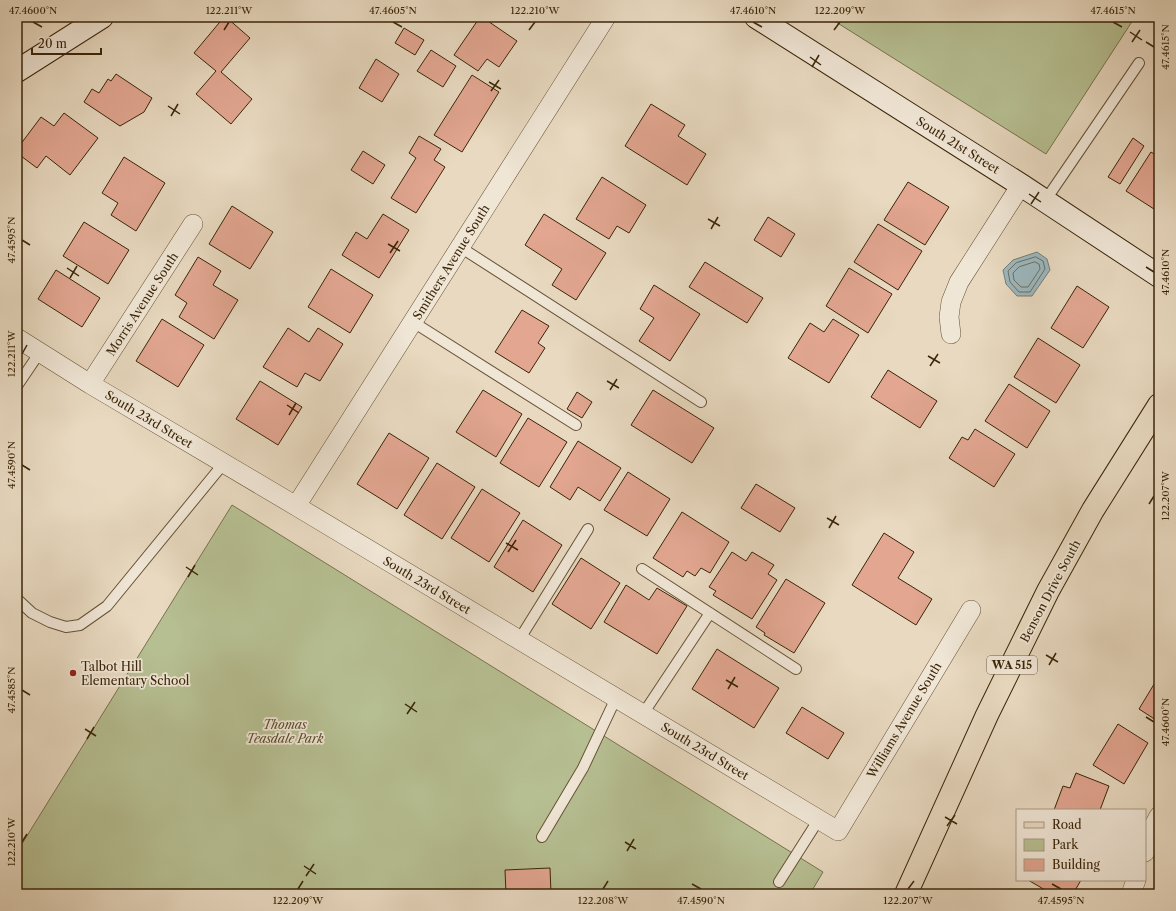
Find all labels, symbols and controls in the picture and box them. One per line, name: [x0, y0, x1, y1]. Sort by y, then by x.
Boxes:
text: 47.4600°N: [9, 4, 57, 17]
text: 122.211°W: [206, 4, 253, 17]
text: 47.4605°N: [369, 4, 417, 17]
text: 122.210°W: [511, 4, 560, 17]
text: 47.4610°N: [730, 4, 776, 17]
text: 122.209°W: [815, 4, 866, 17]
text: 47.4615°N: [1090, 4, 1136, 17]
text: 47.4615°N: [1159, 24, 1172, 70]
scale bar: [32, 30, 101, 56]
text: 20 m: [38, 36, 67, 51]
street label: South 21st Street: [914, 113, 1003, 177]
street label: Smithers Avenue South: [409, 201, 493, 322]
text: 47.4595°N: [5, 217, 18, 263]
street label: Morris Avenue South: [103, 249, 181, 359]
text: 47.4610°N: [1159, 249, 1172, 295]
text: 122.211°W: [5, 330, 18, 377]
street label: South 23rd Street: [102, 387, 196, 452]
text: 47.4590°N: [5, 441, 18, 489]
text: 122.207°W: [1159, 470, 1172, 521]
street label: Benson Drive South: [1017, 537, 1084, 645]
street label: South 23rd Street: [380, 553, 474, 618]
road number: WA 515: [987, 656, 1037, 674]
place label: Talbot Hill Elementary School: [81, 659, 190, 688]
street label: Williams Avenue South: [863, 659, 945, 782]
text: 47.4585°N: [5, 667, 18, 713]
marker: Talbot Hill Elementary School: [68, 668, 78, 678]
text: 47.4600°N: [1159, 698, 1172, 746]
park label: Thomas Teasdale Park: [247, 717, 324, 746]
street label: South 23rd Street: [658, 719, 752, 784]
legend: [1016, 809, 1146, 881]
text: 122.210°W: [5, 817, 18, 866]
text: Road: [1052, 817, 1082, 832]
text: Park: [1052, 837, 1079, 852]
text: Building: [1052, 857, 1100, 872]
text: 122.209°W: [273, 894, 324, 907]
text: 122.208°W: [578, 894, 629, 907]
text: 47.4590°N: [677, 894, 725, 907]
text: 122.207°W: [883, 894, 934, 907]
text: 47.4595°N: [1038, 894, 1084, 907]

